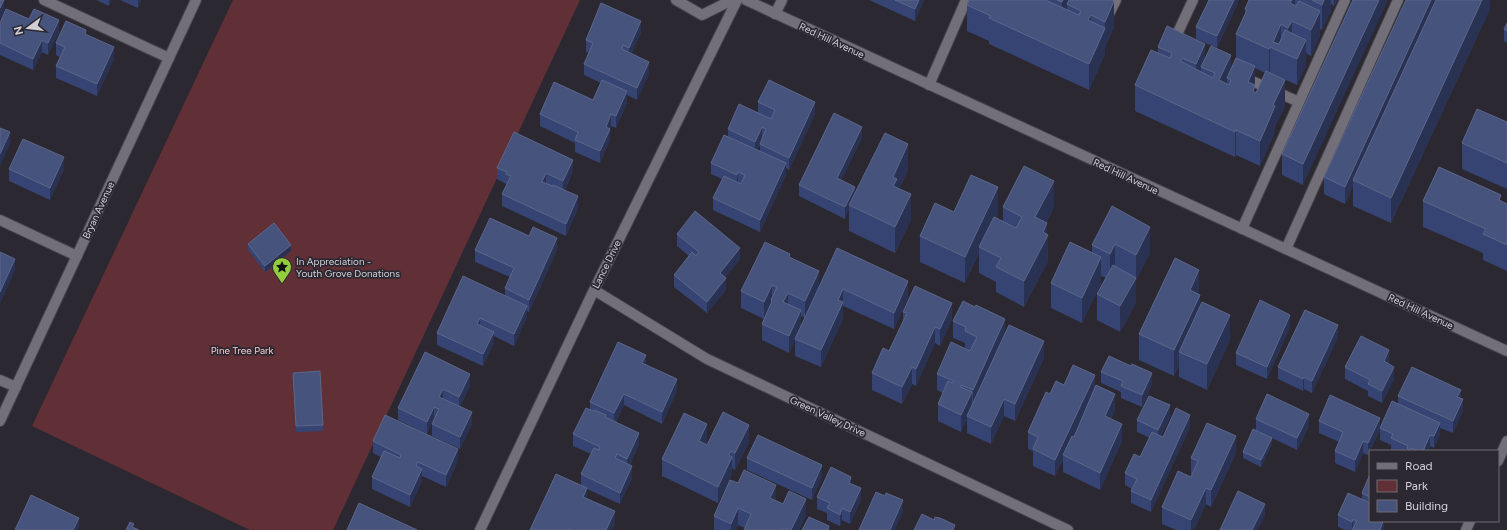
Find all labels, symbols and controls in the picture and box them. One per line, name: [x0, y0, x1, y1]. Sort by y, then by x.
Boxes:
north arrow: [8, 8, 48, 48]
street label: Red Hill Avenue: [797, 20, 867, 61]
text: N: [11, 25, 26, 36]
street label: Red Hill Avenue: [1091, 156, 1161, 197]
street label: Bryan Avenue: [80, 179, 118, 241]
street label: Lance Drive: [589, 237, 624, 291]
place label: In Appreciation - Youth Grove Donations: [296, 255, 400, 280]
place icon: In Appreciation - Youth Grove Donations: [271, 256, 293, 284]
street label: Red Hill Avenue: [1386, 291, 1456, 332]
park label: Pine Tree Park: [211, 344, 273, 357]
street label: Green Valley Drive: [788, 393, 868, 440]
legend: [1369, 450, 1499, 522]
text: Road: [1405, 459, 1433, 473]
text: Park: [1405, 479, 1428, 493]
text: Building: [1405, 499, 1448, 513]

